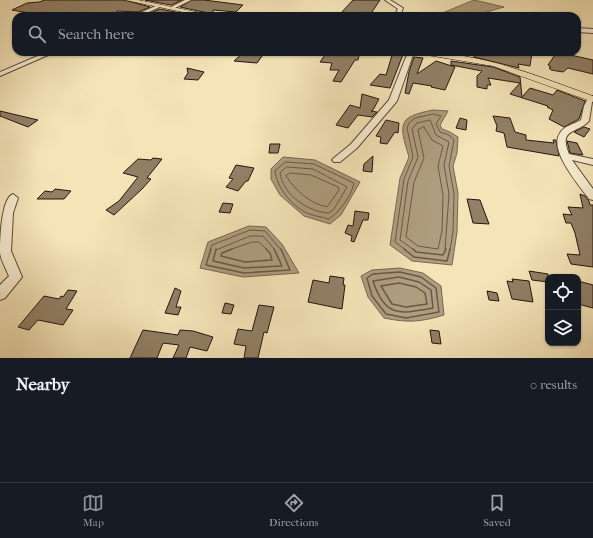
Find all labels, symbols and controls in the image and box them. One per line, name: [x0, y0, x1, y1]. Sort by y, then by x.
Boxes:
search box: [12, 12, 581, 56]
icon: search: [26, 23, 48, 45]
text: Search here: [58, 25, 134, 43]
map controls: [545, 274, 581, 346]
button: locate: [545, 274, 581, 310]
button: layers: [545, 310, 581, 346]
text: Nearby: [16, 374, 70, 394]
text: 0 results: [530, 377, 577, 392]
tab: Map: [82, 492, 104, 529]
tab: Directions: [269, 492, 319, 529]
tab: Saved: [483, 492, 511, 529]

